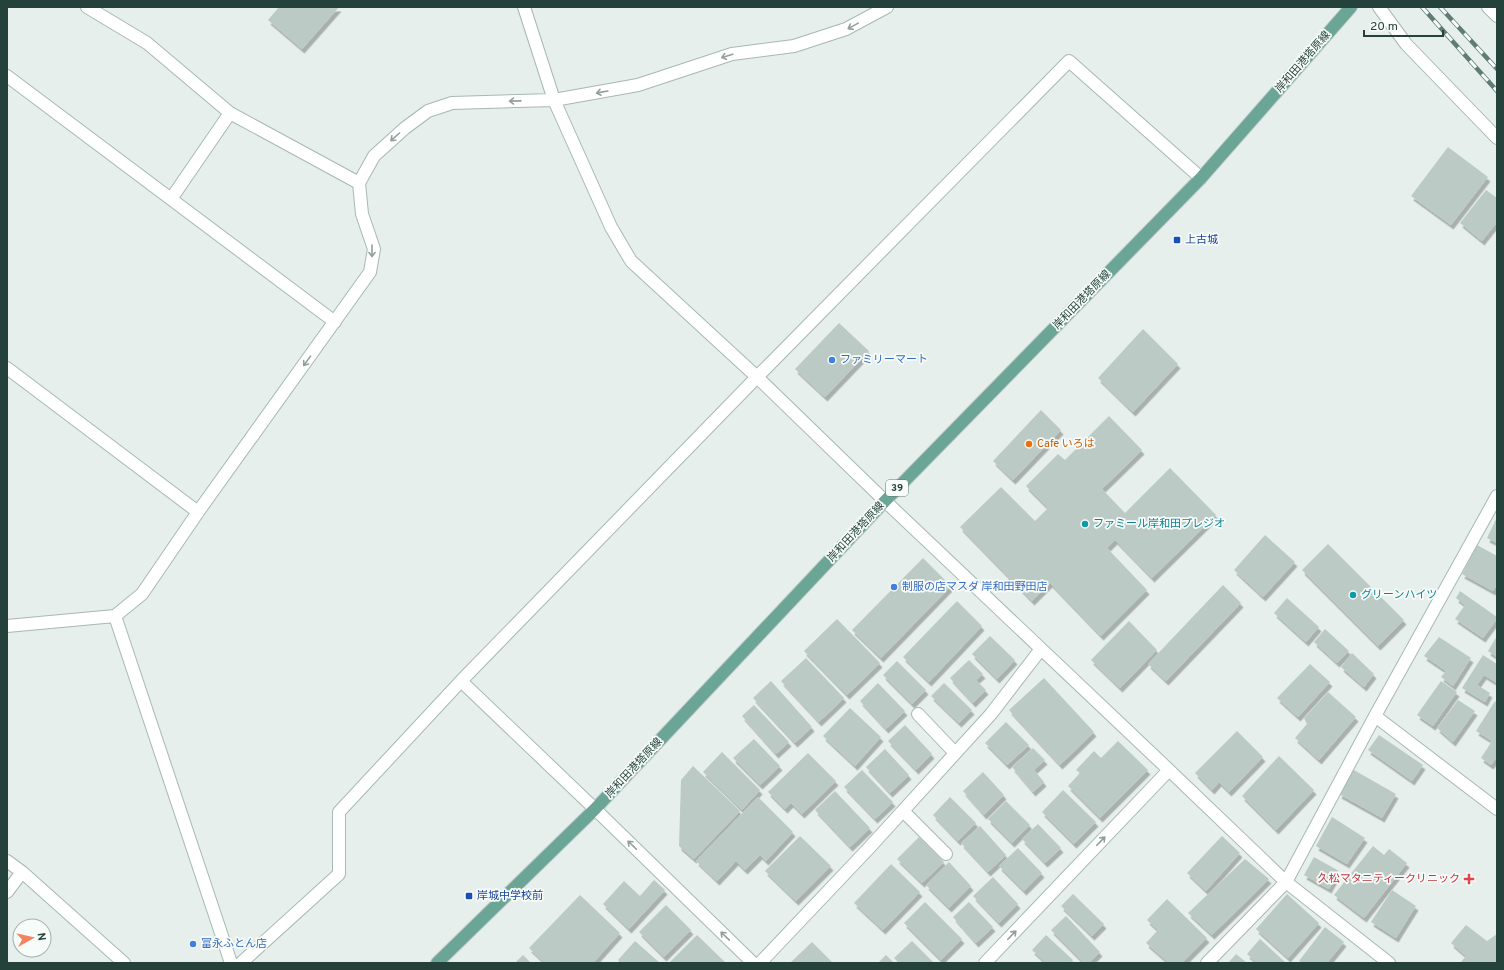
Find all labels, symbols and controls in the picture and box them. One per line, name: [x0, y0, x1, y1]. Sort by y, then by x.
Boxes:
scale bar: [1364, 12, 1443, 38]
text: 20 m: [1370, 19, 1398, 35]
one-way arrow: [847, 22, 859, 30]
street label: 岸和田港塔原線: [1272, 28, 1334, 96]
one-way arrow: [721, 53, 734, 60]
one-way arrow: [596, 88, 609, 96]
one-way arrow: [509, 97, 522, 105]
one-way arrow: [390, 132, 400, 141]
place label: 上古城: [1185, 233, 1218, 247]
marker: 上古城: [1172, 235, 1182, 245]
one-way arrow: [368, 244, 376, 257]
street label: 岸和田港塔原線: [1050, 267, 1114, 333]
place label: ファミリーマート: [840, 353, 928, 367]
one-way arrow: [303, 355, 311, 366]
marker: ファミリーマート: [827, 355, 837, 365]
place label: Cafe いろは: [1037, 437, 1095, 451]
marker: Cafe いろは: [1024, 439, 1034, 449]
road number: 39: [886, 480, 908, 496]
street label: 岸和田港塔原線: [825, 499, 887, 565]
place label: ファミール岸和田プレジオ: [1093, 517, 1225, 531]
marker: ファミール岸和田プレジオ: [1080, 519, 1090, 529]
place label: 制服の店マスダ 岸和田野田店: [902, 580, 1048, 594]
marker: 制服の店マスダ 岸和田野田店: [889, 582, 899, 592]
place label: グリーンハイツ: [1361, 588, 1437, 602]
marker: グリーンハイツ: [1348, 590, 1358, 600]
street label: 岸和田港塔原線: [603, 735, 665, 801]
one-way arrow: [1097, 836, 1106, 846]
one-way arrow: [627, 840, 637, 850]
place label: 久松マタニティークリニック: [1318, 872, 1460, 886]
marker: 久松マタニティークリニック: [1463, 873, 1475, 885]
place label: 岸城中学校前: [477, 889, 543, 903]
marker: 岸城中学校前: [464, 891, 474, 901]
north arrow: [12, 918, 52, 958]
one-way arrow: [1007, 930, 1017, 940]
one-way arrow: [720, 931, 730, 941]
text: N: [33, 932, 48, 942]
place label: 富永ふとん店: [201, 937, 267, 951]
marker: 富永ふとん店: [188, 939, 198, 949]

